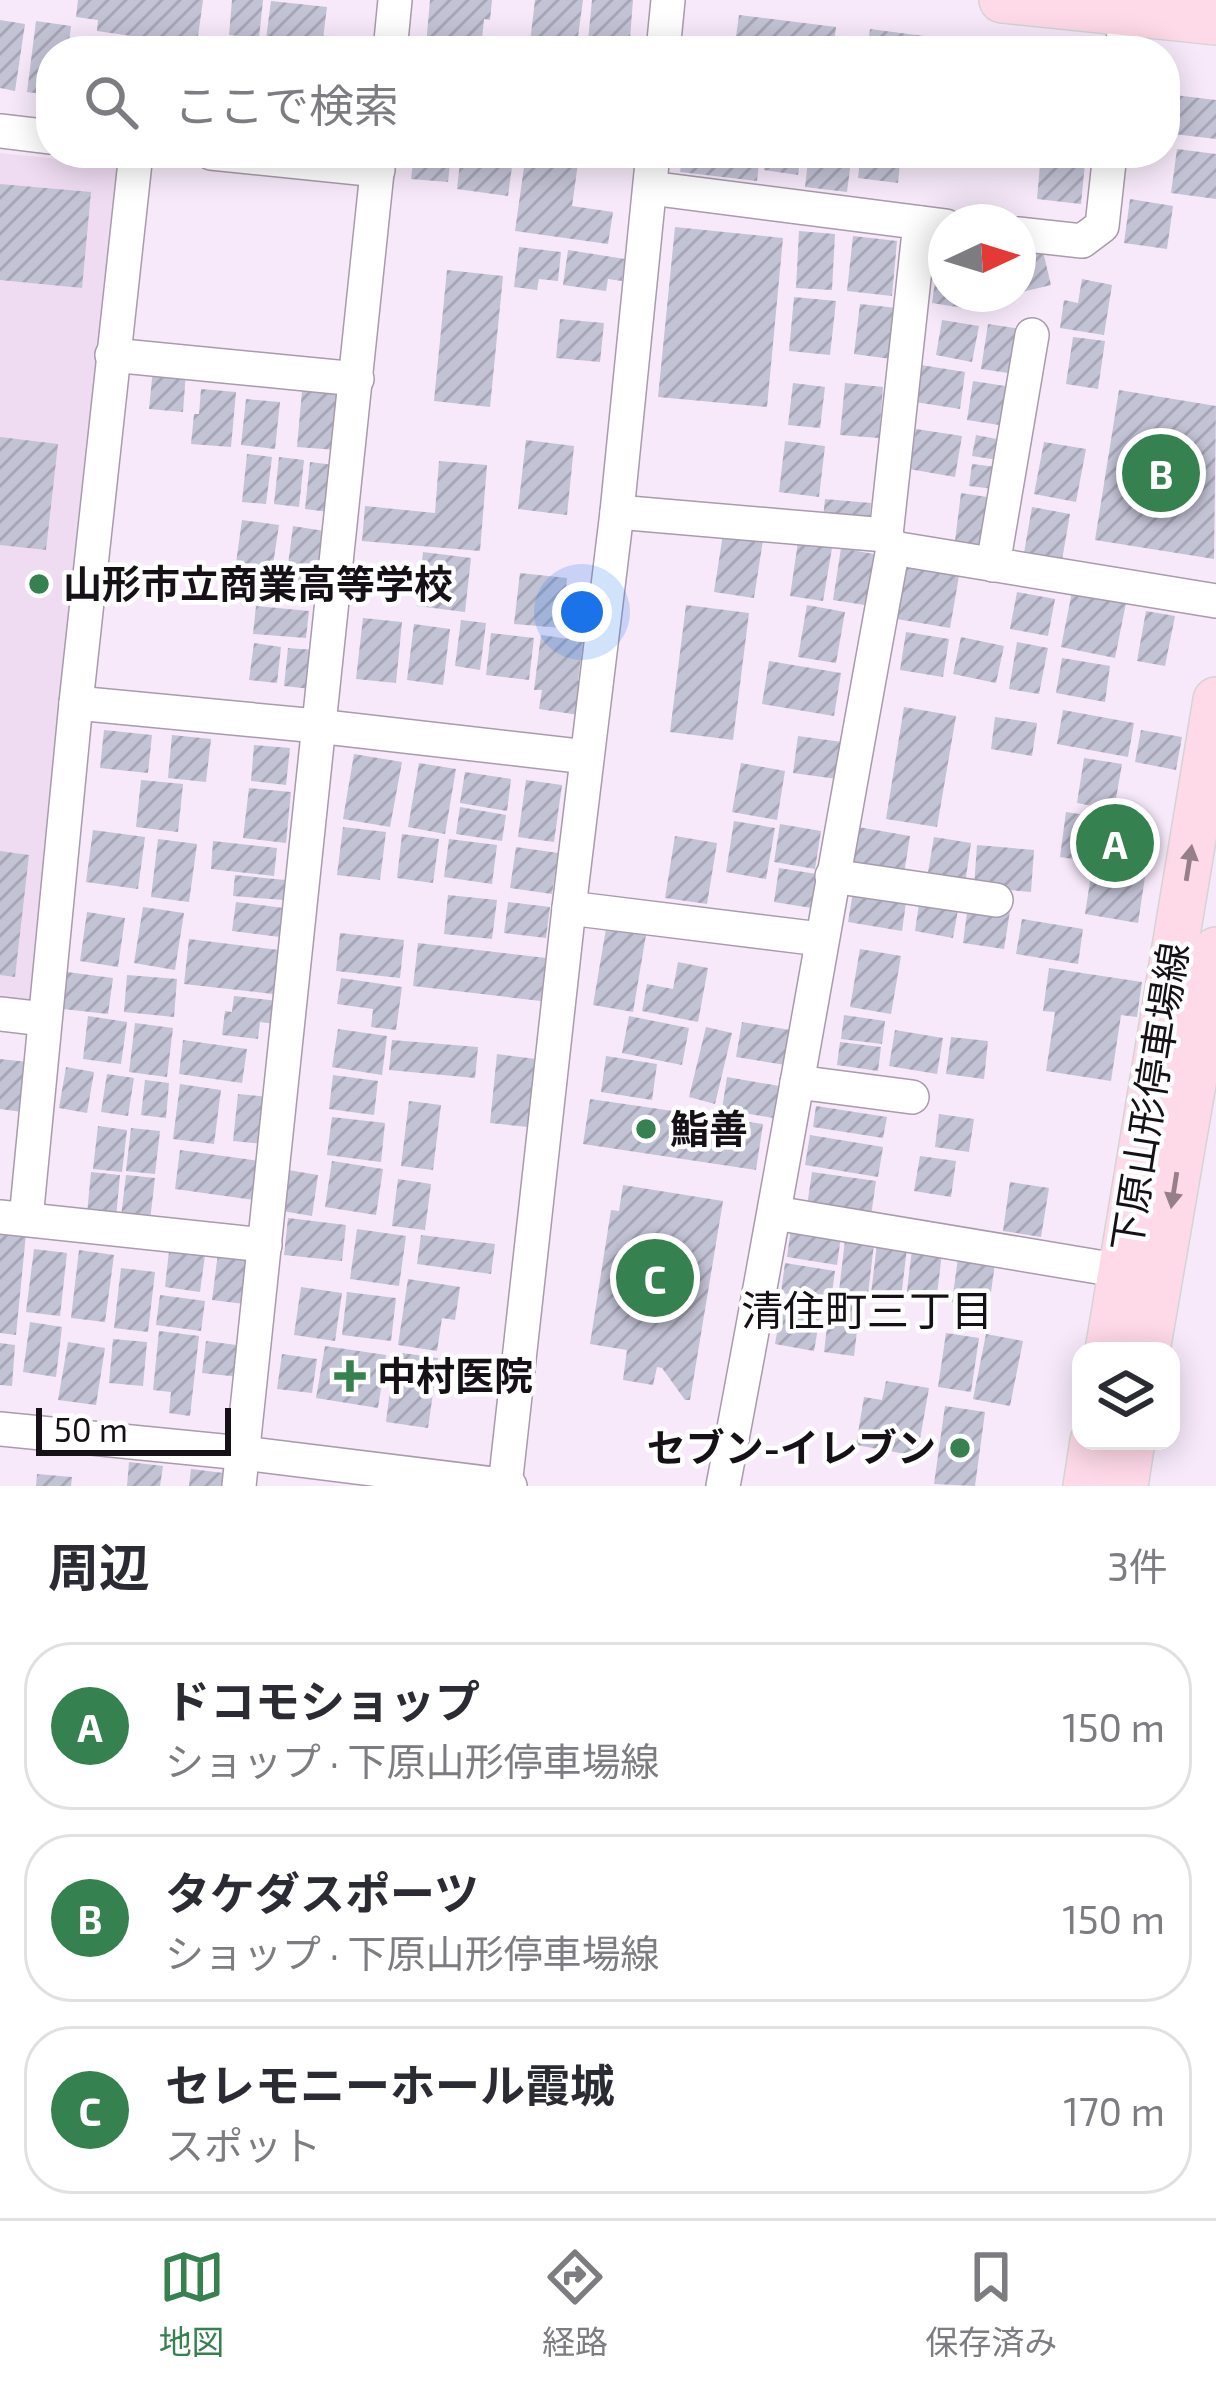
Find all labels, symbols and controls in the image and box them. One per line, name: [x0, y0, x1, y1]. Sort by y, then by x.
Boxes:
search box: [36, 36, 1180, 168]
icon: search: [78, 69, 144, 135]
text: ここで検索: [174, 77, 399, 131]
north arrow: [928, 204, 1036, 312]
pin: B: [1122, 428, 1200, 518]
place label: 山形市立商業高等学校: [63, 559, 453, 606]
marker: 山形市立商業高等学校: [26, 571, 52, 597]
your location: [552, 582, 612, 642]
pin: A: [1076, 798, 1154, 888]
one-way arrow: [1180, 843, 1199, 881]
street label: 下原山形停車場線: [1101, 939, 1196, 1255]
place label: 鮨善: [670, 1104, 748, 1151]
marker: 鮨善: [633, 1116, 659, 1142]
one-way arrow: [1165, 1171, 1183, 1209]
pin: C: [616, 1233, 694, 1323]
district label: 清住町三丁目: [741, 1284, 993, 1334]
map controls: [1072, 1342, 1180, 1450]
button: layers: [1072, 1342, 1180, 1450]
place label: 中村医院: [377, 1351, 533, 1398]
marker: 中村医院: [334, 1360, 366, 1392]
scale bar: [36, 1402, 231, 1455]
text: 50 m: [54, 1409, 128, 1449]
place label: セブン-イレブン: [647, 1423, 936, 1470]
marker: セブン-イレブン: [947, 1435, 973, 1461]
text: 周辺: [48, 1535, 150, 1596]
text: 3件: [1107, 1542, 1168, 1589]
text: ドコモショップ: [165, 1673, 480, 1727]
text: A: [77, 1703, 103, 1750]
text: 150 m: [1062, 1703, 1165, 1750]
text: ショップ · 下原山形停車場線: [165, 1737, 660, 1784]
text: タケダスポーツ: [165, 1865, 479, 1919]
text: B: [78, 1895, 102, 1942]
text: 150 m: [1062, 1895, 1165, 1942]
text: ショップ · 下原山形停車場線: [165, 1929, 660, 1976]
text: セレモニーホール霞城: [165, 2057, 615, 2111]
text: C: [79, 2087, 101, 2134]
text: 170 m: [1063, 2087, 1165, 2134]
text: スポット: [165, 2121, 321, 2168]
tab: 地図: [159, 2244, 225, 2364]
tab: 経路: [542, 2244, 608, 2364]
tab: 保存済み: [925, 2244, 1057, 2364]

